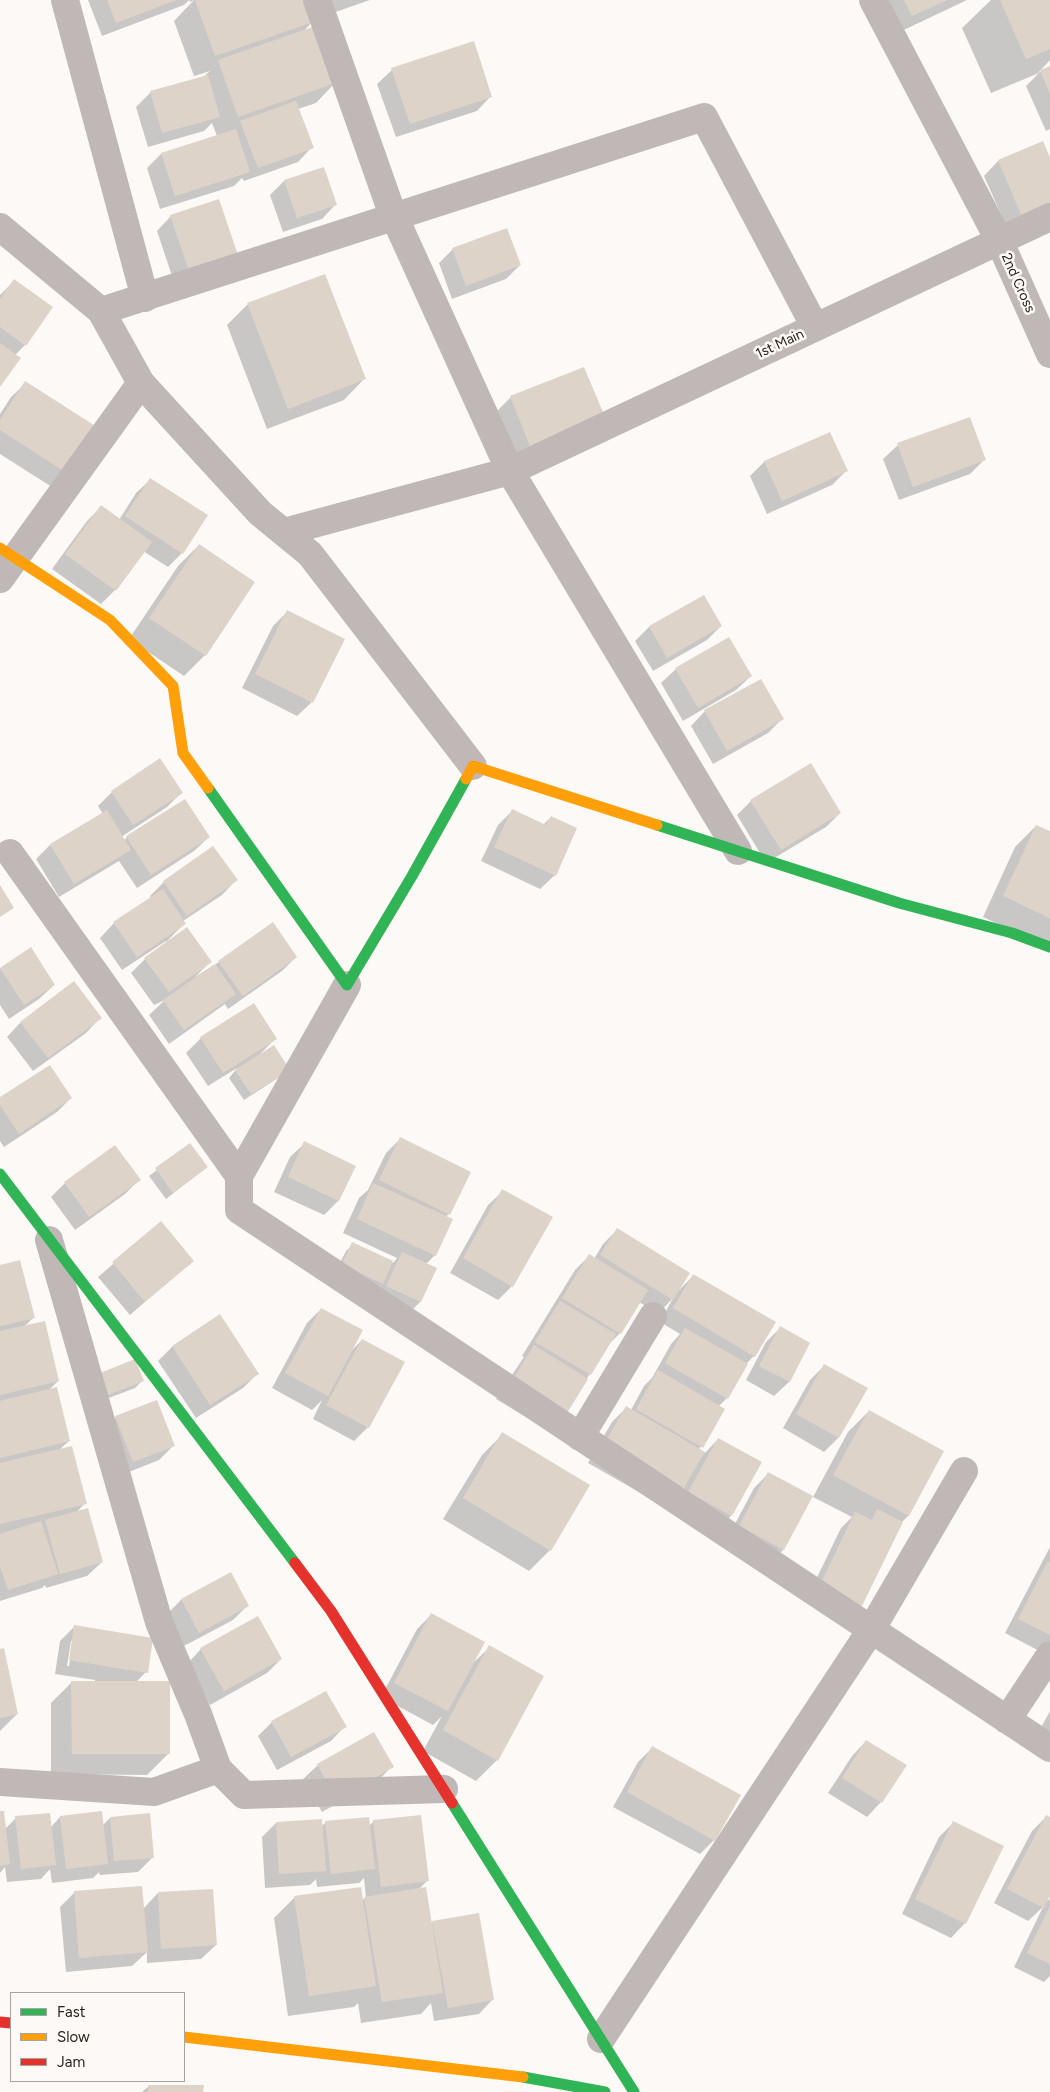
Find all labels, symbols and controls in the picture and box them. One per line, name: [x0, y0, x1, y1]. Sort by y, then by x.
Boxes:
street label: 2nd Cross: [997, 251, 1039, 315]
street label: 1st Main: [753, 326, 807, 362]
legend: [10, 1992, 185, 2082]
text: Fast: [57, 2003, 85, 2021]
text: Slow: [57, 2028, 90, 2046]
text: Jam: [57, 2053, 85, 2071]

